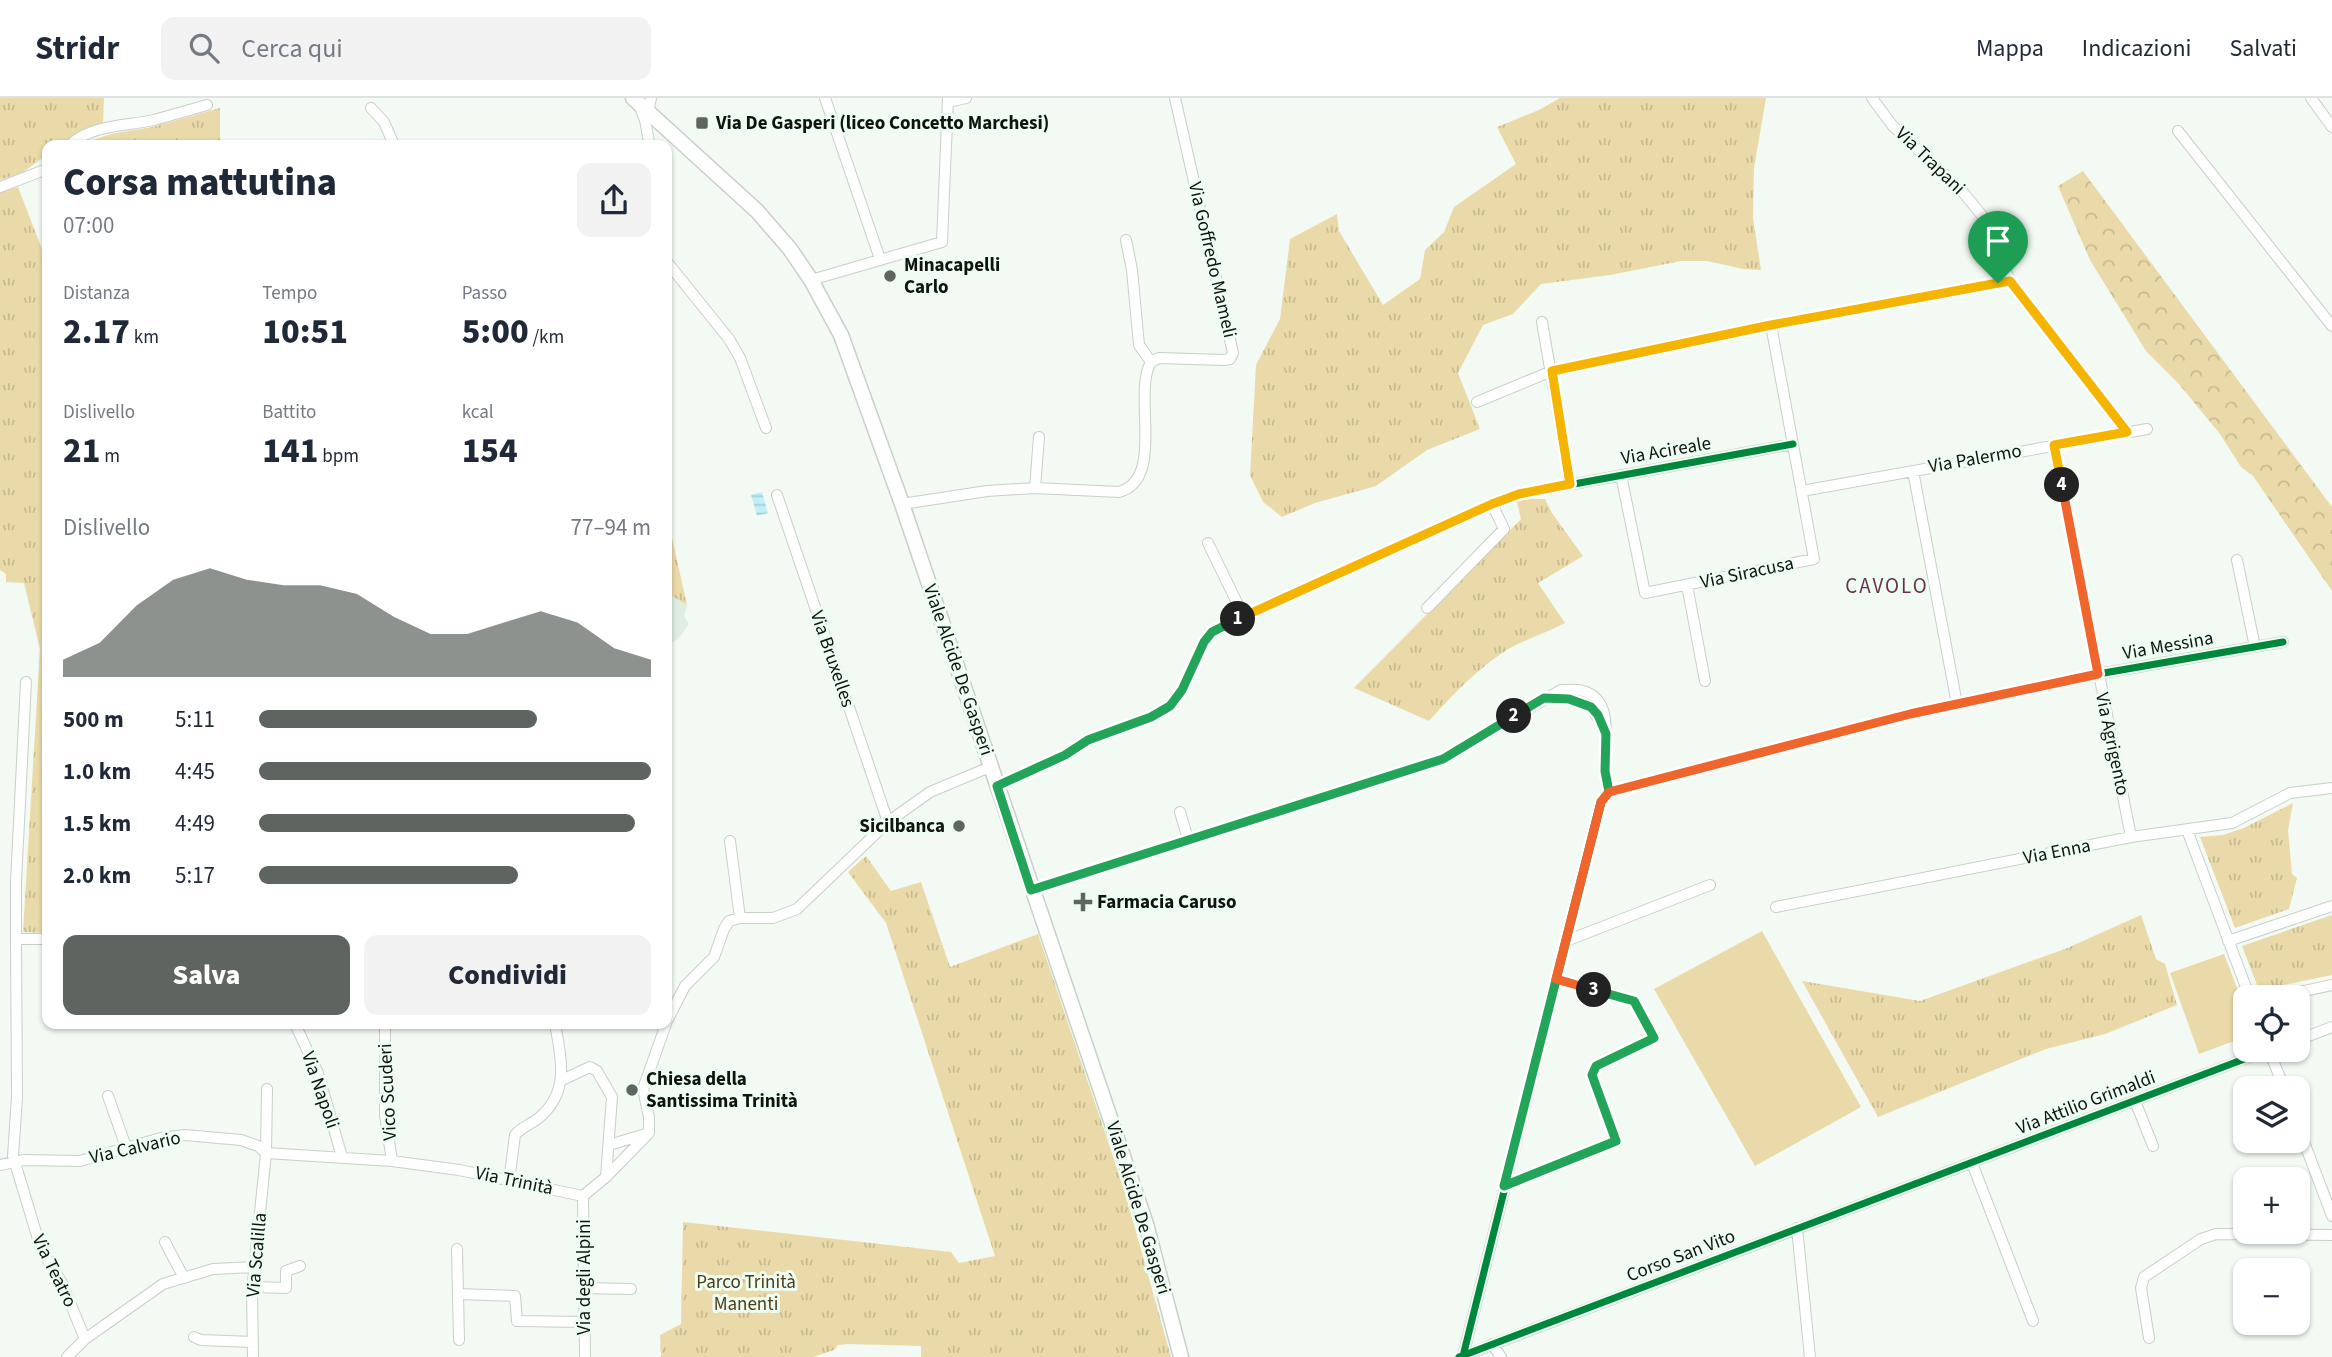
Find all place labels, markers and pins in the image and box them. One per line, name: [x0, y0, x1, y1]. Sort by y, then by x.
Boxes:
place label: Via De Gasperi (liceo Concetto Marchesi): [715, 110, 1049, 137]
marker: Via De Gasperi (liceo Concetto Marchesi): [694, 115, 710, 131]
pin: [1968, 211, 2028, 283]
place label: Minacapelli Carlo: [904, 252, 1000, 301]
marker: Minacapelli Carlo: [882, 268, 898, 284]
pin: 4: [2044, 468, 2080, 502]
pin: 1: [1220, 602, 1256, 636]
pin: 2: [1496, 698, 1532, 734]
place label: Sicilbanca: [859, 813, 945, 840]
marker: Sicilbanca: [951, 818, 967, 834]
place label: Farmacia Caruso: [1097, 889, 1236, 916]
marker: Farmacia Caruso: [1075, 894, 1091, 910]
pin: 3: [1576, 972, 1612, 1008]
place label: Chiesa della Santissima Trinità: [646, 1066, 798, 1115]
marker: Chiesa della Santissima Trinità: [624, 1082, 640, 1098]

